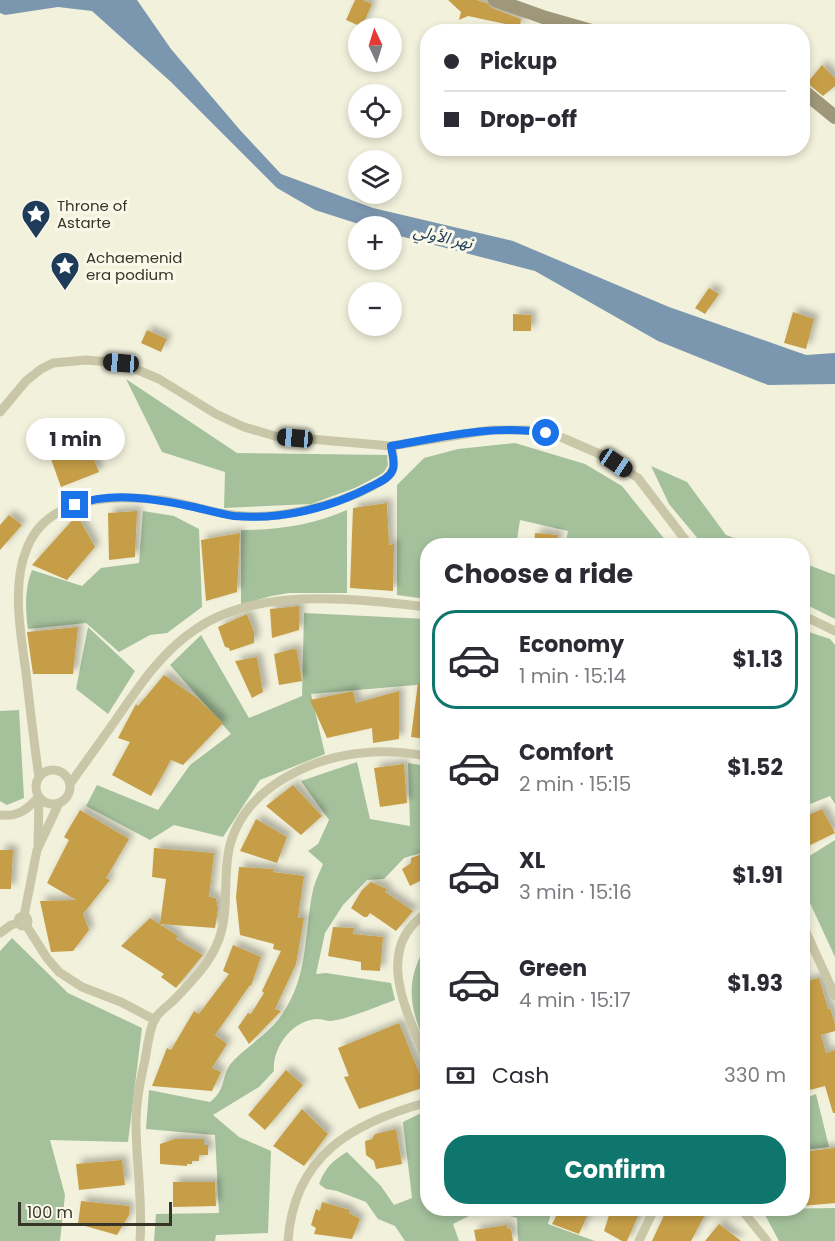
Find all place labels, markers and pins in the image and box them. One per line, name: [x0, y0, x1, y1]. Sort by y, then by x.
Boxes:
place label: Throne of Astarte: [57, 195, 127, 233]
place icon: Throne of Astarte: [20, 198, 52, 240]
place label: Achaemenid era podium: [86, 247, 182, 285]
place icon: Achaemenid era podium: [49, 250, 81, 292]

